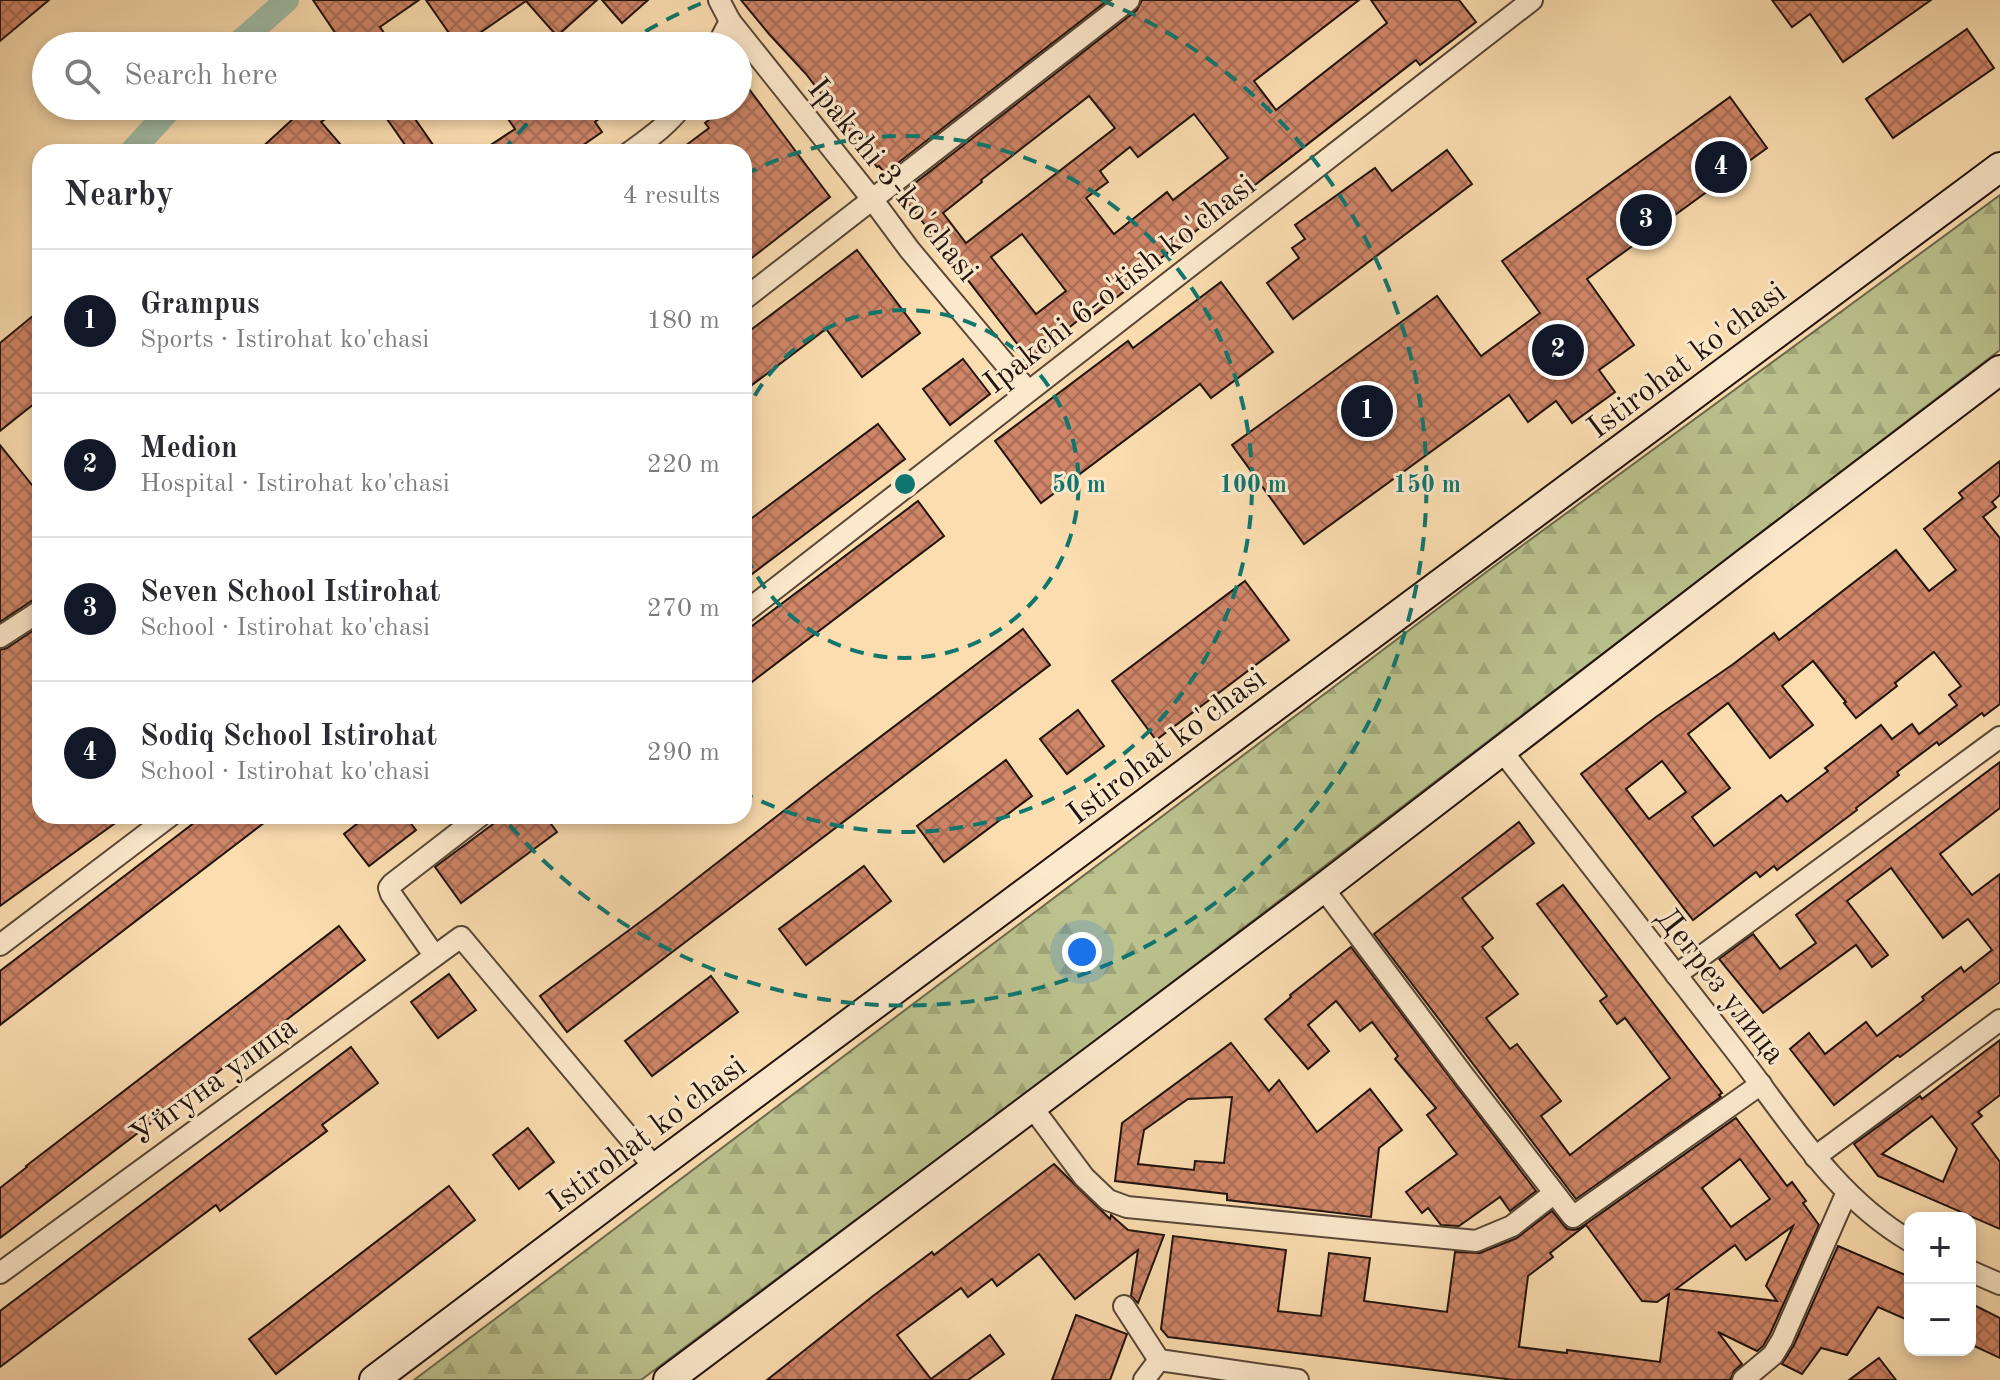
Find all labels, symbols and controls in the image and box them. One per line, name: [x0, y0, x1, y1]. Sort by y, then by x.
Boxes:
search box: [32, 32, 752, 120]
icon: search: [60, 54, 104, 98]
text: Search here: [124, 61, 278, 91]
street label: Ipakchi 3-ko'chasi: [800, 73, 983, 288]
pin: 4: [1695, 137, 1747, 197]
street label: Ipakchi 6-o'tish ko'chasi: [979, 170, 1263, 401]
text: Nearby: [64, 179, 174, 213]
text: 4 results: [622, 183, 720, 209]
pin: 3: [1620, 190, 1672, 250]
street label: Istirohat ko'chasi: [1583, 277, 1793, 446]
text: Grampus: [140, 290, 260, 320]
text: 1: [82, 308, 98, 334]
text: 180 m: [647, 308, 720, 334]
pin: 2: [1532, 320, 1584, 380]
text: Sports · Istirohat ko'chasi: [140, 327, 429, 353]
pin: 1: [1341, 381, 1393, 441]
text: Medion: [140, 434, 238, 464]
text: 2: [82, 452, 98, 478]
text: 220 m: [647, 452, 720, 478]
centre of rings: [891, 470, 919, 498]
text: Hospital · Istirohat ko'chasi: [140, 471, 450, 497]
text: 50 m: [1052, 473, 1106, 498]
text: 150 m: [1393, 473, 1461, 498]
text: 100 m: [1219, 474, 1287, 498]
text: Seven School Istirohat: [140, 578, 441, 608]
text: 3: [82, 596, 98, 622]
text: 270 m: [647, 596, 720, 622]
text: School · Istirohat ko'chasi: [140, 615, 430, 641]
street label: Istirohat ko'chasi: [1063, 663, 1273, 832]
text: Sodiq School Istirohat: [140, 722, 437, 752]
text: 4: [82, 740, 98, 766]
text: 290 m: [647, 740, 720, 766]
text: School · Istirohat ko'chasi: [140, 759, 430, 785]
street label: Дегрез улица: [1649, 903, 1790, 1071]
your location: [1062, 932, 1102, 972]
street label: Уйгуна улица: [126, 1011, 304, 1153]
street label: Istirohat ko'chasi: [543, 1051, 753, 1220]
map controls: [1904, 1212, 1976, 1356]
button: +: [1904, 1212, 1976, 1284]
button: −: [1904, 1284, 1976, 1356]

